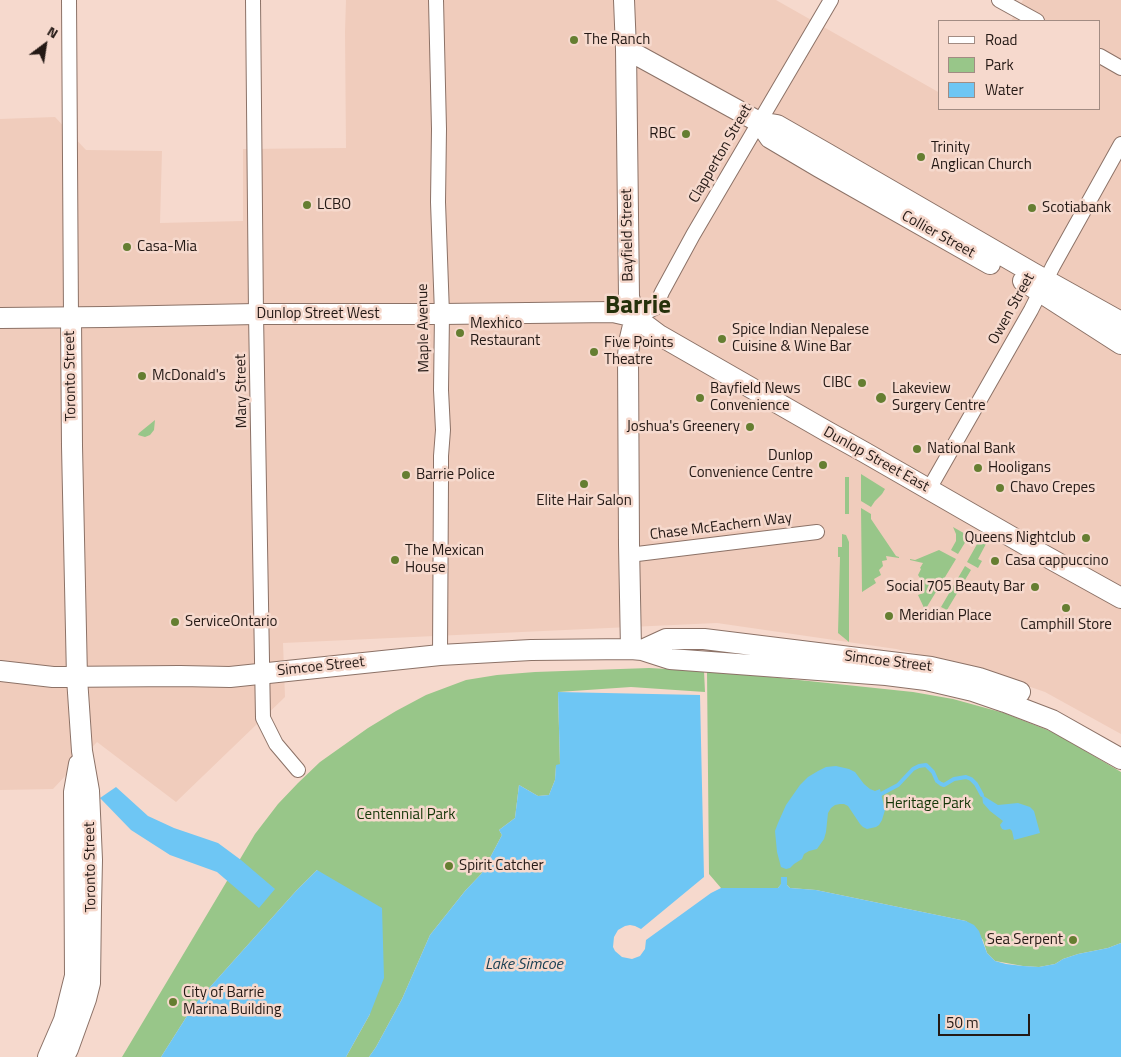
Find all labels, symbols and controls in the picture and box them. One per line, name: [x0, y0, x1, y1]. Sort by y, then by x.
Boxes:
north arrow: [20, 20, 70, 70]
text: N: [43, 20, 63, 43]
legend: [938, 20, 1101, 110]
text: Road: [985, 28, 1017, 51]
place label: The Ranch: [584, 31, 650, 49]
marker: The Ranch: [568, 34, 580, 46]
text: Park: [985, 53, 1014, 76]
text: Water: [985, 78, 1024, 101]
street label: Clapperton Street: [685, 101, 757, 207]
place label: RBC: [649, 125, 676, 143]
marker: RBC: [680, 128, 692, 140]
place label: Trinity Anglican Church: [931, 139, 1032, 174]
marker: Trinity Anglican Church: [915, 151, 927, 163]
street label: Bayfield Street: [618, 188, 638, 282]
place label: LCBO: [317, 196, 351, 214]
marker: LCBO: [301, 199, 313, 211]
place label: Scotiabank: [1042, 199, 1111, 217]
marker: Scotiabank: [1026, 202, 1038, 214]
street label: Collier Street: [898, 208, 978, 262]
place label: Casa-Mia: [137, 238, 197, 256]
marker: Casa-Mia: [121, 241, 133, 253]
street label: Owen Street: [985, 270, 1039, 348]
street label: Maple Avenue: [414, 283, 434, 373]
district label: Barrie: [605, 292, 671, 322]
street label: Dunlop Street West: [256, 305, 380, 323]
place label: Mexhico Restaurant: [470, 315, 540, 350]
place label: Spice Indian Nepalese Cuisine & Wine Bar: [732, 321, 869, 356]
marker: Mexhico Restaurant: [454, 327, 466, 339]
street label: Toronto Street: [61, 331, 81, 421]
marker: Spice Indian Nepalese Cuisine & Wine Bar: [716, 333, 728, 345]
place label: Five Points Theatre: [604, 334, 673, 369]
marker: Five Points Theatre: [588, 346, 600, 358]
street label: Mary Street: [232, 354, 252, 428]
place label: McDonald's: [152, 367, 226, 385]
marker: McDonald's: [136, 370, 148, 382]
place label: CIBC: [823, 374, 852, 392]
marker: CIBC: [856, 377, 868, 389]
place label: Bayfield News Convenience: [710, 380, 800, 415]
place label: Lakeview Surgery Centre: [892, 380, 986, 415]
marker: Lakeview Surgery Centre: [874, 391, 888, 405]
marker: Bayfield News Convenience: [694, 392, 706, 404]
place label: Joshua's Greenery: [627, 418, 740, 436]
marker: Joshua's Greenery: [744, 421, 756, 433]
street label: Dunlop Street East: [820, 423, 932, 497]
place label: National Bank: [927, 440, 1015, 458]
marker: National Bank: [911, 443, 923, 455]
place label: Dunlop Convenience Centre: [689, 447, 813, 482]
marker: Dunlop Convenience Centre: [817, 459, 829, 471]
place label: Hooligans: [988, 459, 1051, 477]
marker: Hooligans: [972, 462, 984, 474]
place label: Barrie Police: [416, 466, 495, 484]
marker: Barrie Police: [400, 469, 412, 481]
marker: Elite Hair Salon: [578, 478, 590, 490]
place label: Chavo Crepes: [1010, 479, 1095, 497]
marker: Chavo Crepes: [994, 482, 1006, 494]
place label: Elite Hair Salon: [536, 492, 632, 510]
street label: Chase McEachern Way: [649, 509, 793, 545]
place label: Queens Nightclub: [964, 529, 1076, 547]
marker: Queens Nightclub: [1080, 532, 1092, 544]
place label: The Mexican House: [405, 542, 484, 577]
place label: Casa cappuccino: [1005, 552, 1109, 570]
marker: The Mexican House: [389, 554, 401, 566]
marker: Casa cappuccino: [989, 555, 1001, 567]
place label: Social 705 Beauty Bar: [886, 578, 1025, 596]
marker: Social 705 Beauty Bar: [1029, 581, 1041, 593]
marker: Camphill Store: [1060, 602, 1072, 614]
place label: Meridian Place: [899, 607, 992, 625]
marker: Meridian Place: [883, 610, 895, 622]
place label: ServiceOntario: [185, 613, 278, 631]
marker: ServiceOntario: [169, 616, 181, 628]
place label: Camphill Store: [1020, 616, 1112, 634]
street label: Simcoe Street: [843, 648, 933, 676]
street label: Simcoe Street: [276, 653, 366, 681]
park label: Heritage Park: [885, 795, 971, 813]
park label: Centennial Park: [357, 806, 455, 824]
street label: Toronto Street: [81, 822, 101, 912]
place label: Spirit Catcher: [459, 857, 544, 875]
marker: Spirit Catcher: [443, 860, 455, 872]
place label: Sea Serpent: [987, 931, 1063, 949]
marker: Sea Serpent: [1067, 934, 1079, 946]
water label: Lake Simcoe: [485, 955, 563, 975]
place label: City of Barrie Marina Building: [183, 984, 281, 1019]
marker: City of Barrie Marina Building: [167, 996, 179, 1008]
scale bar: [941, 1004, 1034, 1036]
text: 50 m: [946, 1011, 979, 1034]

